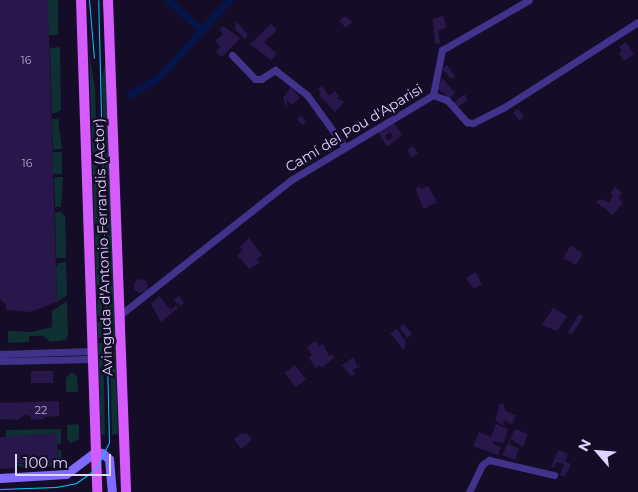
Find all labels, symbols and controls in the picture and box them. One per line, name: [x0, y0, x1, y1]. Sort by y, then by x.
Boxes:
house number: 16: [21, 53, 31, 67]
street label: Camí del Pou d'Aparisi: [282, 80, 426, 176]
street label: Avinguda d'Antonio Ferrandis (Actor): [90, 118, 116, 376]
house number: 16: [22, 156, 32, 170]
house number: 22: [35, 403, 47, 417]
north arrow: [573, 427, 623, 477]
text: N: [574, 436, 595, 454]
scale bar: [18, 444, 114, 476]
text: 100 m: [23, 453, 68, 472]

